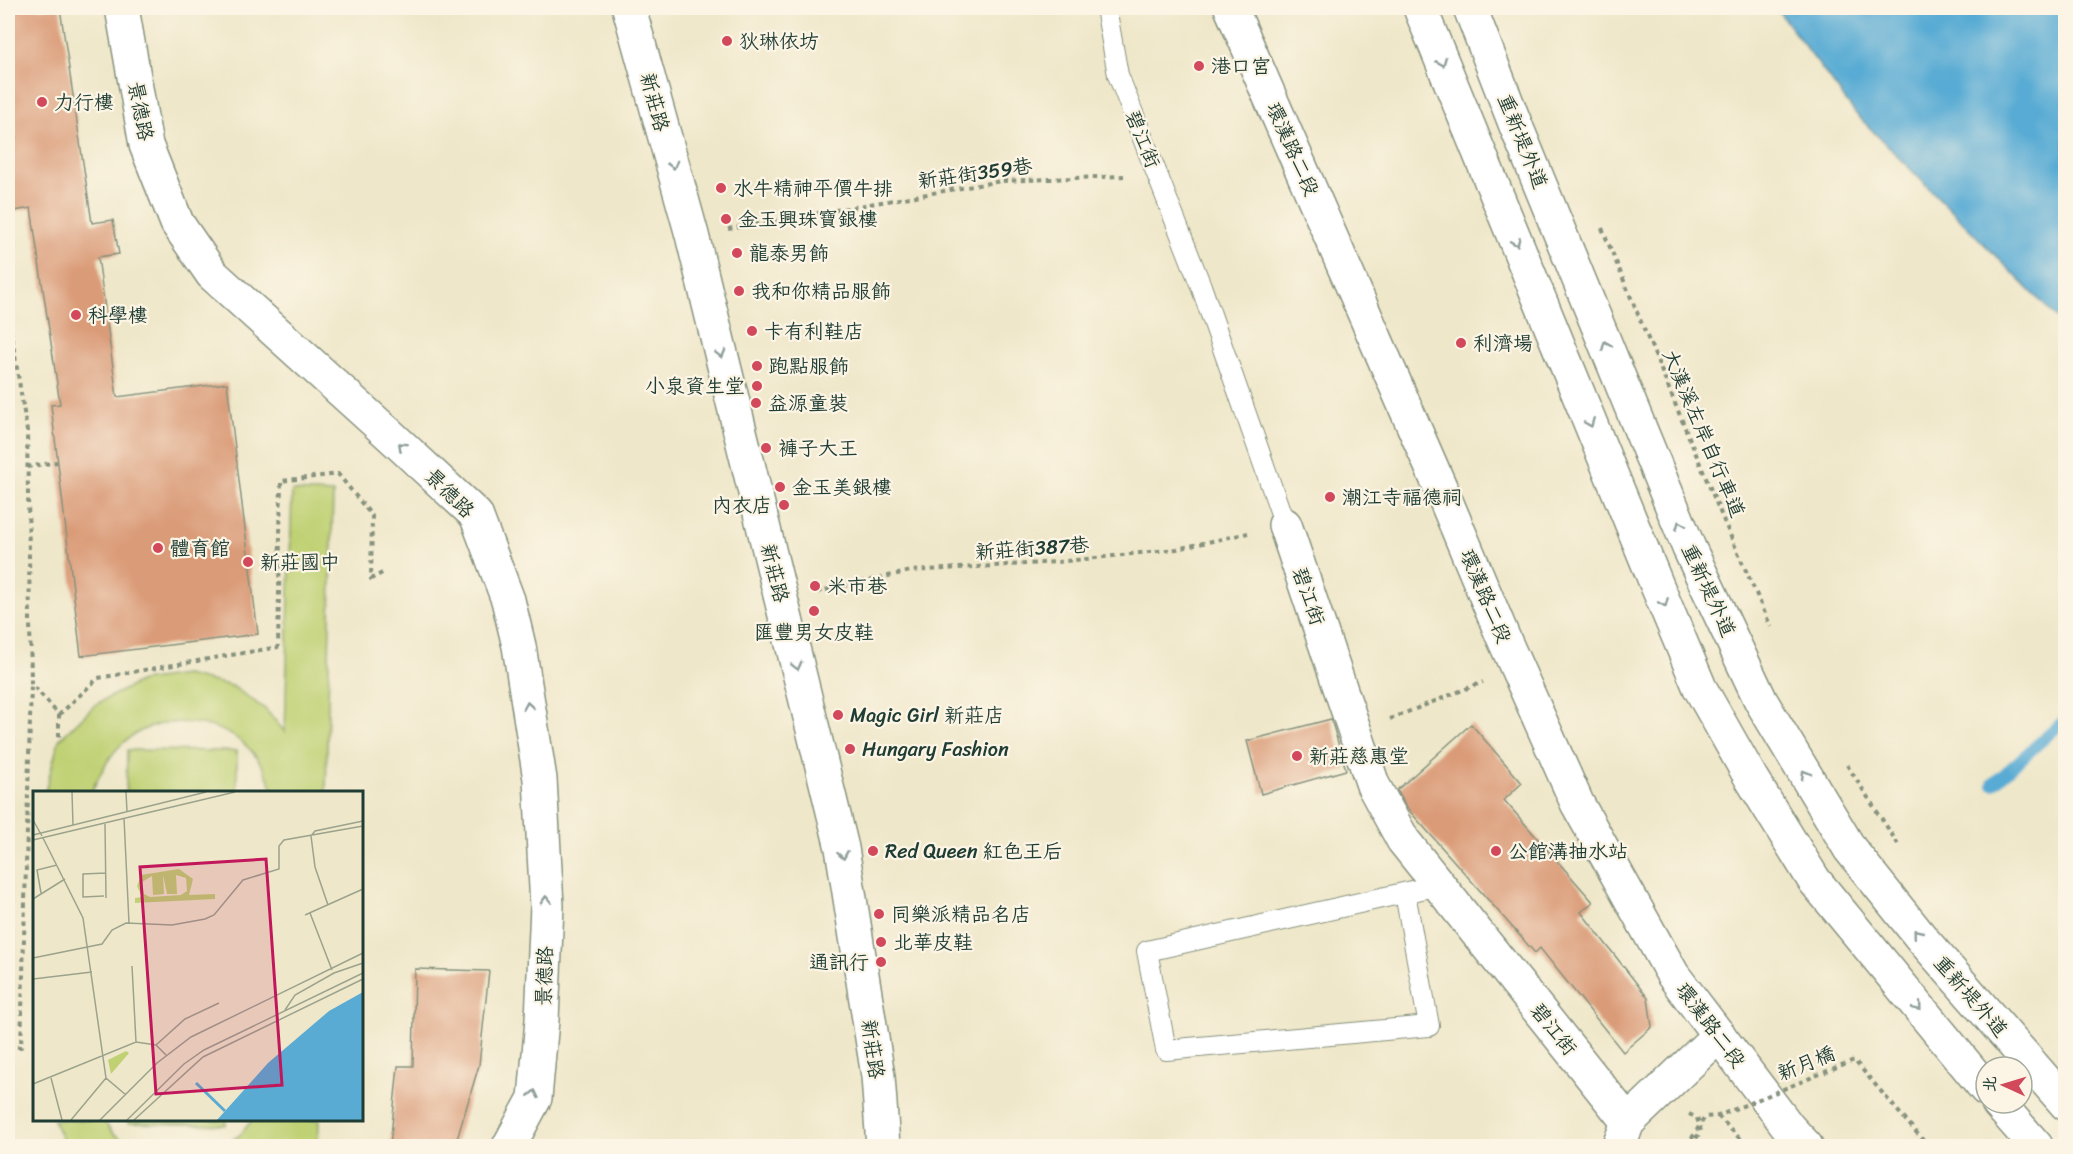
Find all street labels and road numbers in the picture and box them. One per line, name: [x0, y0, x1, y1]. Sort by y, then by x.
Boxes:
street label: 新莊路: [630, 69, 679, 137]
street label: 景德路: [118, 78, 164, 145]
street label: 重新堤外道: [1488, 88, 1557, 194]
street label: 環漢路二段: [1256, 96, 1329, 202]
street label: 碧江街: [1115, 105, 1170, 174]
street label: 新莊街359巷: [915, 148, 1036, 199]
street label: 大漢溪左岸自行車道: [1652, 344, 1755, 523]
street label: 景德路: [416, 460, 484, 528]
street label: 新莊街387巷: [974, 527, 1091, 570]
street label: 重新堤外道: [1672, 538, 1746, 643]
street label: 新莊路: [750, 540, 799, 607]
street label: 環漢路二段: [1450, 543, 1521, 649]
street label: 碧江街: [1282, 562, 1335, 630]
street label: 景德路: [526, 944, 563, 1007]
street label: 重新堤外道: [1925, 947, 2017, 1046]
street label: 環漢路二段: [1667, 975, 1755, 1076]
street label: 碧江街: [1521, 995, 1586, 1064]
street label: 新莊路: [851, 1017, 894, 1082]
street label: 新月橋: [1772, 1036, 1841, 1091]

